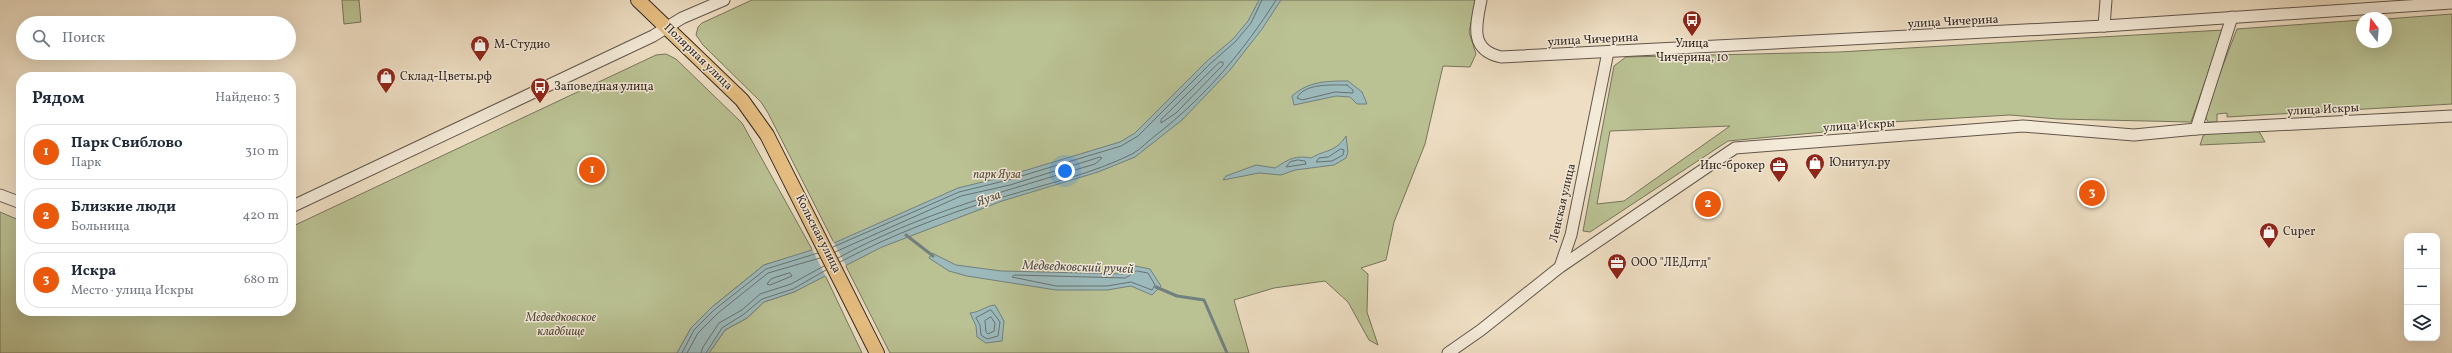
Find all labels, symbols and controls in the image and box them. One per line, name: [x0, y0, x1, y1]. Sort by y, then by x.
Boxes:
bus stop icon: Улица Чичерина, 10: [1681, 9, 1703, 37]
street label: улица Чичерина: [1907, 12, 1999, 32]
north arrow: [2356, 12, 2392, 48]
search box: [16, 16, 296, 60]
street label: Полярная улица: [660, 20, 736, 94]
icon: search: [30, 27, 52, 49]
text: Поиск: [62, 28, 105, 49]
street label: улица Чичерина: [1547, 30, 1639, 50]
shop icon: М-Студио: [469, 34, 491, 62]
place label: Улица Чичерина, 10: [1656, 36, 1728, 66]
place label: М-Студио: [494, 37, 550, 53]
shop icon: Склад-Цветы.рф: [375, 66, 397, 94]
place label: Склад-Цветы.рф: [400, 69, 492, 85]
bus stop icon: Заповедная улица: [529, 76, 551, 104]
place label: Заповедная улица: [554, 79, 654, 95]
text: Рядом: [32, 87, 85, 110]
text: Найдено: 3: [215, 89, 280, 107]
street label: улица Искры: [2287, 100, 2360, 120]
street label: улица Искры: [1823, 115, 1896, 136]
text: Парк Свиблово: [71, 133, 183, 154]
text: 1: [43, 143, 49, 161]
text: 310 m: [245, 143, 279, 161]
shop icon: Юнитул.ру: [1804, 152, 1826, 180]
text: Парк: [71, 154, 101, 172]
pin: 1: [579, 155, 605, 185]
office icon: Инс-брокер: [1768, 155, 1790, 183]
place label: Юнитул.ру: [1829, 155, 1891, 171]
place label: Инс-брокер: [1700, 158, 1765, 174]
your location: [1055, 161, 1075, 181]
street label: Ленская улица: [1546, 162, 1580, 244]
park label: парк Яуза: [973, 167, 1021, 183]
pin: 3: [2079, 178, 2105, 208]
water label: Яуза: [973, 186, 1004, 212]
pin: 2: [1695, 189, 1721, 219]
street label: Кольская улица: [791, 192, 845, 276]
text: Близкие люди: [71, 197, 176, 218]
text: 2: [43, 207, 49, 225]
text: 420 m: [242, 207, 279, 225]
text: Больница: [71, 218, 130, 236]
shop icon: Cuper: [2258, 221, 2280, 249]
place label: Cuper: [2283, 224, 2315, 240]
map controls: [2404, 233, 2440, 341]
button: +: [2404, 233, 2440, 269]
office icon: ООО "ЛЕДлтд": [1606, 252, 1628, 280]
place label: ООО "ЛЕДлтд": [1631, 255, 1711, 271]
water label: Медведковский ручей: [1021, 257, 1134, 279]
text: Искра: [71, 261, 116, 282]
button: −: [2404, 269, 2440, 305]
text: 3: [43, 271, 49, 289]
text: 680 m: [244, 271, 279, 289]
text: Место · улица Искры: [71, 282, 194, 300]
button: layers: [2404, 305, 2440, 341]
park label: Медведковское кладбище: [525, 310, 597, 340]

